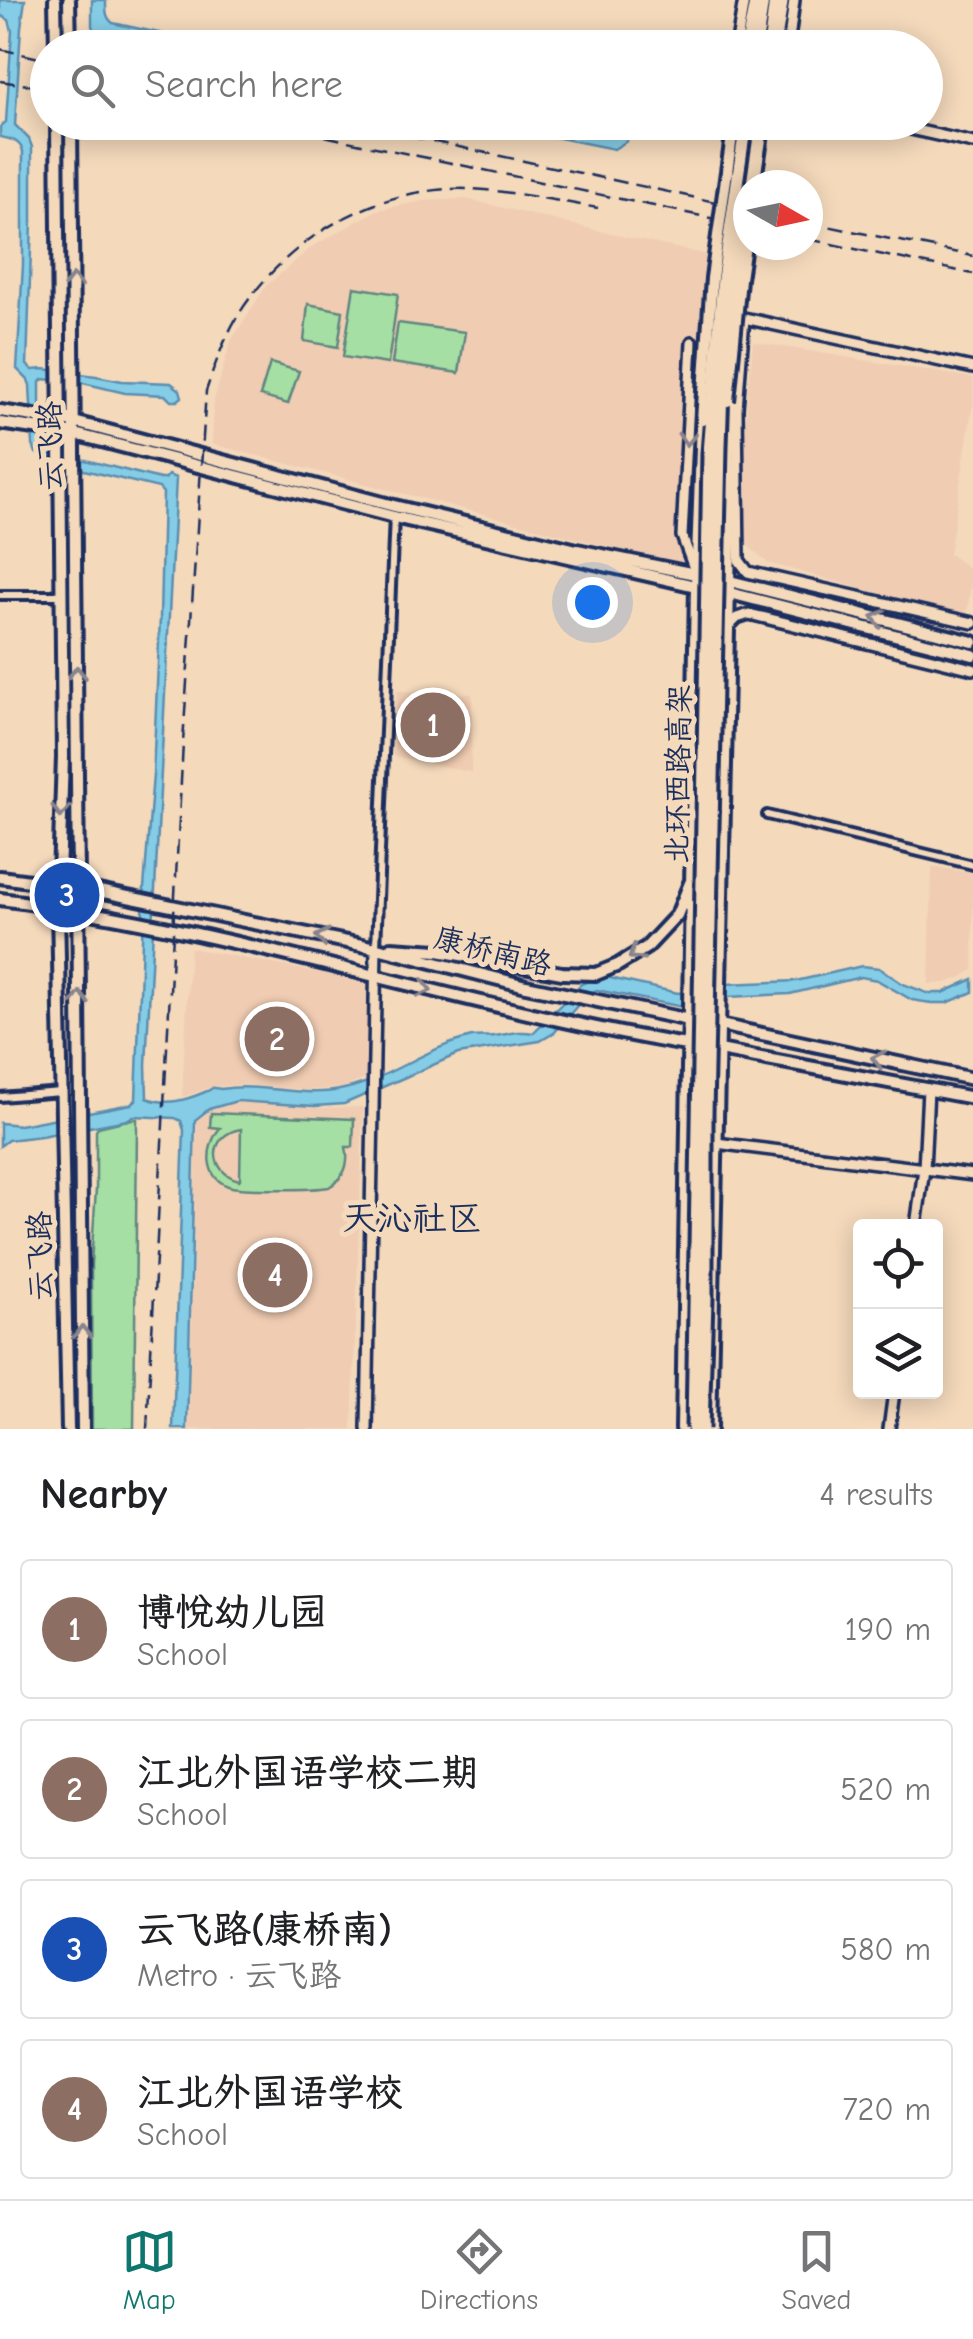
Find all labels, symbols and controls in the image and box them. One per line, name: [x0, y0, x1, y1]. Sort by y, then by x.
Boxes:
search box: [30, 30, 943, 140]
icon: search: [65, 58, 120, 113]
text: Search here: [145, 63, 343, 107]
north arrow: [733, 170, 823, 260]
one-way arrow: [62, 273, 83, 289]
street label: 云飞路: [32, 401, 69, 491]
one-way arrow: [677, 431, 698, 447]
your location: [567, 577, 618, 628]
one-way arrow: [870, 609, 887, 630]
one-way arrow: [66, 665, 88, 680]
street label: 北环西路高架: [659, 684, 698, 864]
pin: 1: [400, 688, 466, 762]
one-way arrow: [51, 803, 72, 819]
pin: 3: [34, 858, 100, 932]
street label: 康桥南路: [430, 920, 555, 983]
one-way arrow: [314, 927, 331, 948]
one-way arrow: [628, 942, 647, 960]
one-way arrow: [416, 978, 433, 999]
one-way arrow: [69, 990, 91, 1006]
pin: 2: [244, 1002, 310, 1076]
one-way arrow: [870, 1050, 887, 1071]
district label: 天沁社区: [342, 1198, 482, 1239]
street label: 云飞路: [22, 1211, 59, 1301]
map controls: [853, 1219, 943, 1399]
button: locate: [853, 1219, 943, 1309]
pin: 4: [242, 1238, 308, 1312]
button: layers: [853, 1309, 943, 1399]
one-way arrow: [71, 1323, 93, 1338]
text: Nearby: [40, 1470, 167, 1519]
text: 4 results: [820, 1476, 933, 1513]
text: 博悦幼儿园: [137, 1591, 327, 1635]
text: 1: [68, 1611, 81, 1648]
text: 190 m: [845, 1611, 931, 1648]
text: School: [137, 1636, 228, 1673]
text: 江北外国语学校二期: [137, 1751, 479, 1795]
text: 2: [67, 1771, 82, 1808]
text: 520 m: [840, 1771, 931, 1808]
text: School: [137, 1796, 228, 1833]
text: 云飞路(康桥南): [137, 1908, 392, 1952]
text: 3: [67, 1931, 82, 1968]
text: 580 m: [841, 1931, 931, 1968]
text: Metro · 云飞路: [137, 1957, 341, 1994]
text: 江北外国语学校: [137, 2071, 403, 2115]
text: 4: [67, 2091, 82, 2128]
text: 720 m: [842, 2091, 931, 2128]
text: School: [137, 2116, 228, 2153]
tab: Map: [122, 2224, 177, 2316]
tab: Directions: [420, 2224, 538, 2316]
tab: Saved: [781, 2224, 851, 2316]

